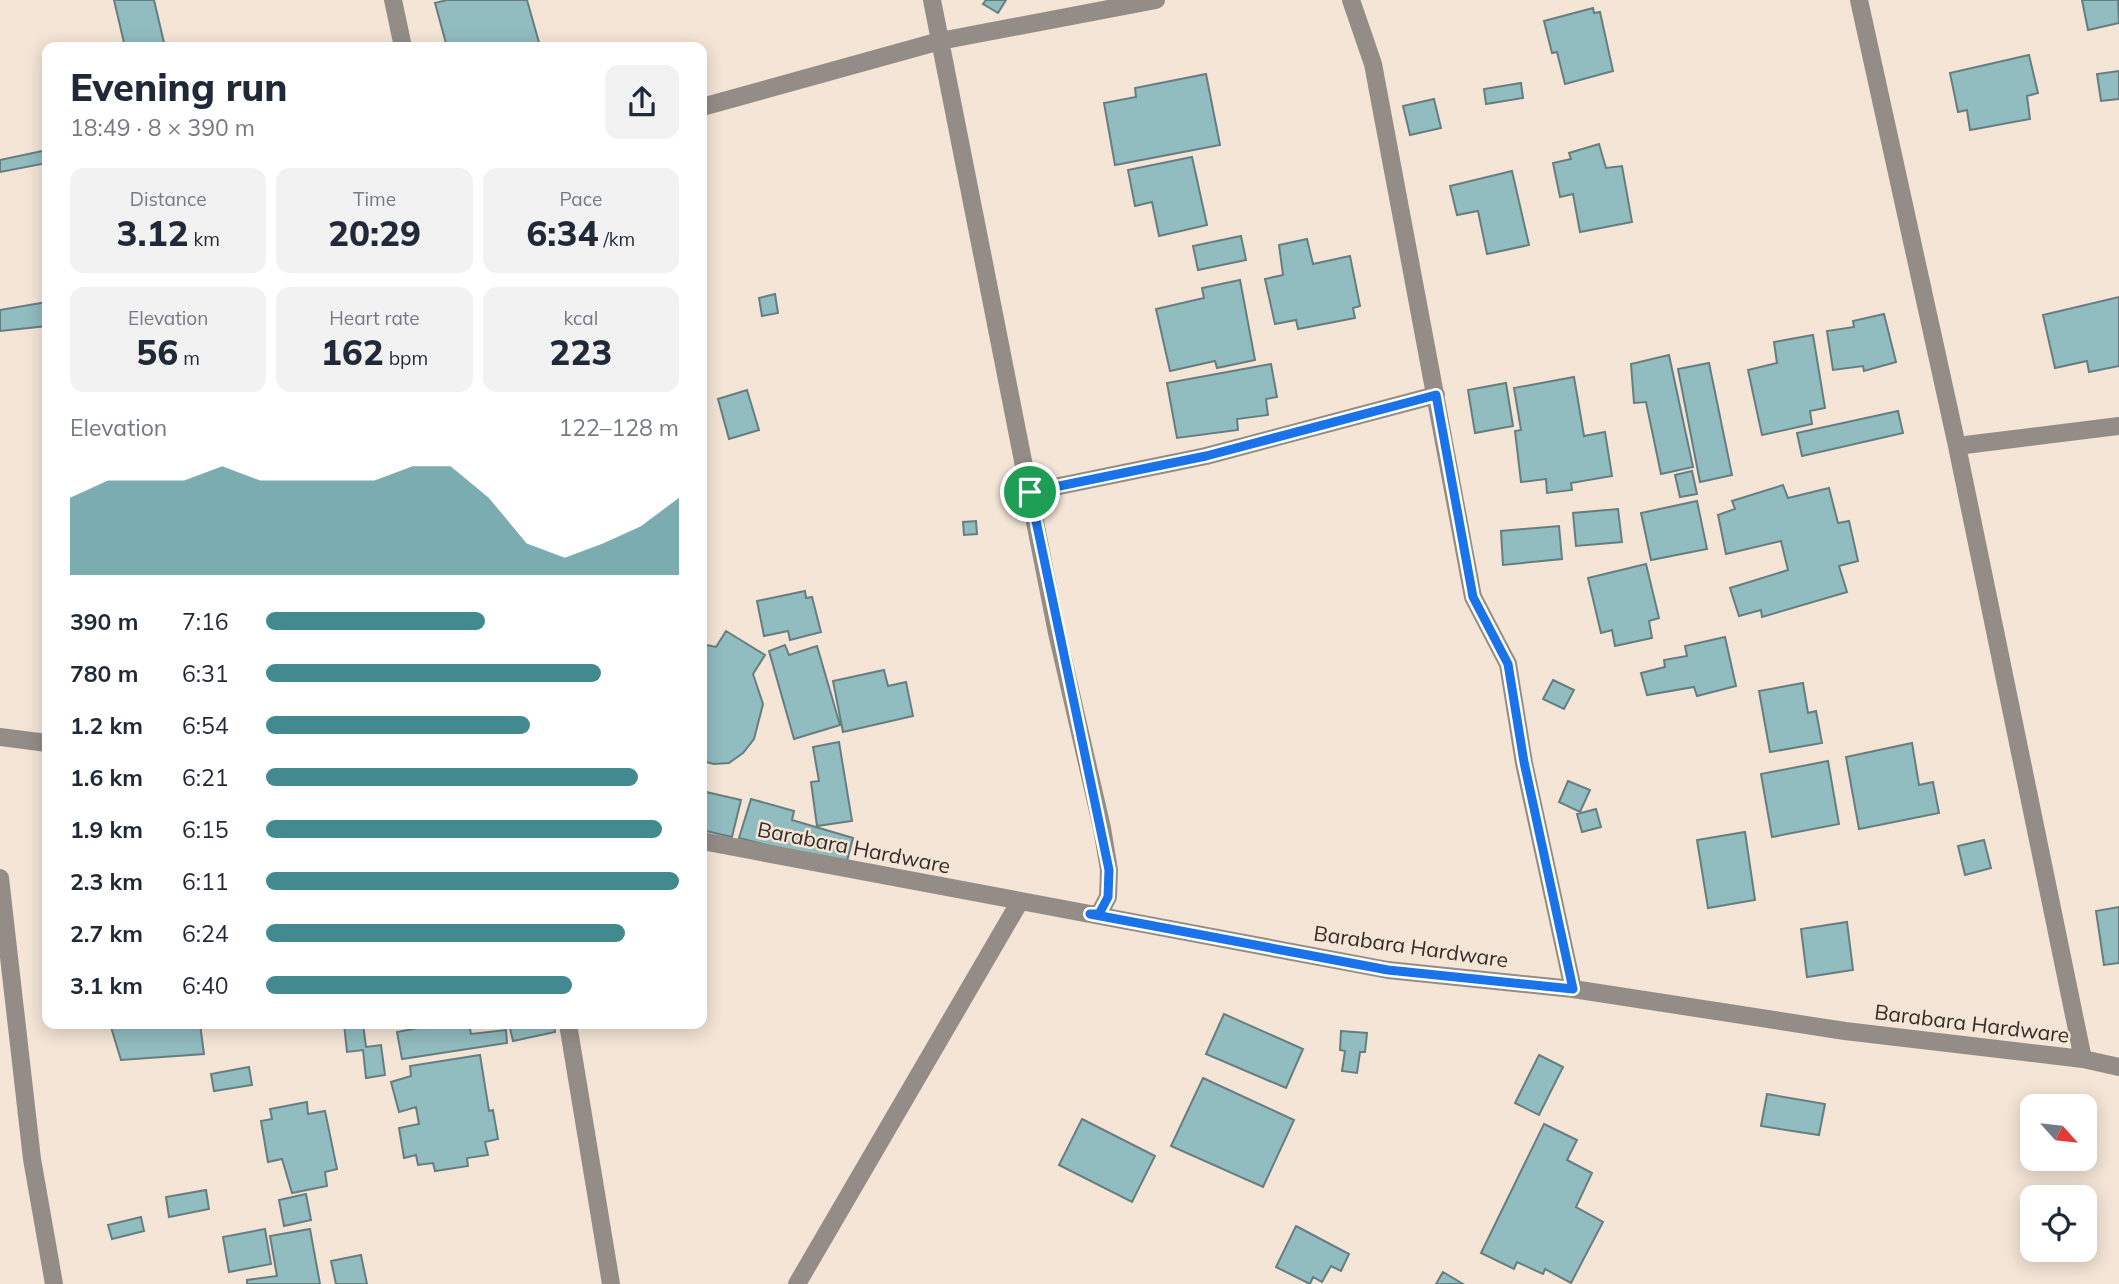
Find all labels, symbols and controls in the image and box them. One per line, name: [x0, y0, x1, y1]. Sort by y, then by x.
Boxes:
text: Evening run: [70, 63, 288, 111]
button: share: [605, 65, 679, 139]
text: 18:49 · 8 × 390 m: [70, 113, 255, 142]
text: Distance: [130, 187, 207, 211]
text: Time: [353, 187, 396, 211]
text: Pace: [559, 187, 602, 211]
text: 3.12: [116, 211, 189, 255]
text: 20:29: [328, 211, 421, 255]
text: 6:34: [526, 211, 598, 255]
text: km: [189, 227, 220, 251]
text: /km: [598, 227, 635, 251]
text: Elevation: [128, 306, 208, 330]
text: Heart rate: [329, 306, 420, 330]
text: kcal: [563, 306, 598, 330]
text: 56: [136, 330, 178, 374]
text: 162: [321, 330, 384, 374]
text: 223: [549, 330, 612, 374]
text: m: [178, 346, 200, 370]
text: bpm: [384, 346, 428, 370]
text: Elevation: [70, 413, 167, 442]
text: 122–128 m: [558, 413, 679, 442]
pin: [1000, 462, 1060, 522]
icon: arrive: [1011, 473, 1049, 511]
text: 390 m: [70, 607, 138, 636]
text: 7:16: [182, 607, 229, 636]
text: 780 m: [70, 659, 138, 688]
text: 6:31: [182, 659, 229, 688]
text: 1.2 km: [70, 711, 143, 740]
text: 6:54: [182, 711, 229, 740]
text: 1.6 km: [70, 763, 143, 792]
text: 6:21: [182, 763, 229, 792]
text: 1.9 km: [70, 815, 143, 844]
text: 6:15: [182, 815, 229, 844]
street label: Barabara Hardware: [755, 816, 953, 878]
text: 2.3 km: [70, 867, 143, 896]
text: 6:11: [182, 867, 229, 896]
text: 2.7 km: [70, 919, 143, 948]
text: 6:24: [182, 919, 229, 948]
street label: Barabara Hardware: [1312, 919, 1510, 973]
text: 3.1 km: [70, 971, 143, 1000]
text: 6:40: [182, 971, 229, 1000]
street label: Barabara Hardware: [1873, 998, 2071, 1048]
north arrow: [2020, 1094, 2096, 1171]
map controls: [2020, 1094, 2097, 1262]
button: locate: [2020, 1185, 2097, 1262]

